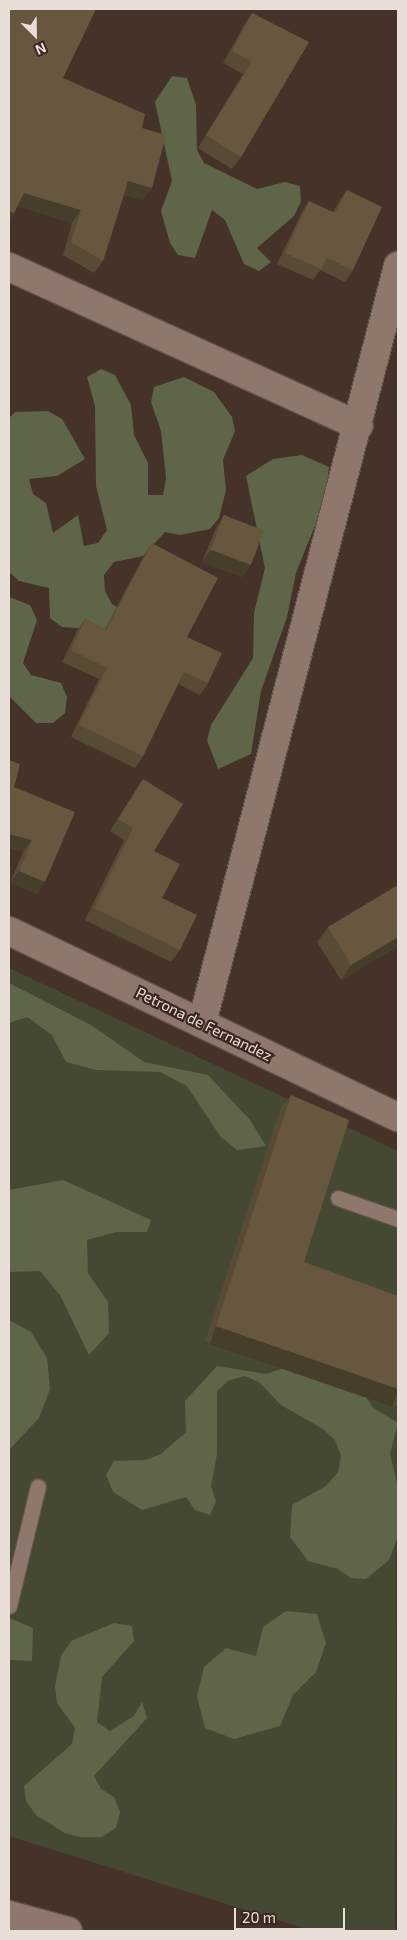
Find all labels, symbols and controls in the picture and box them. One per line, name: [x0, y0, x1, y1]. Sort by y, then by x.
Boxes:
north arrow: [10, 10, 60, 60]
text: N: [33, 39, 49, 59]
street label: Petrona de Fernandez: [133, 983, 275, 1065]
scale bar: [237, 1898, 348, 1930]
text: 20 m: [242, 1908, 276, 1926]

